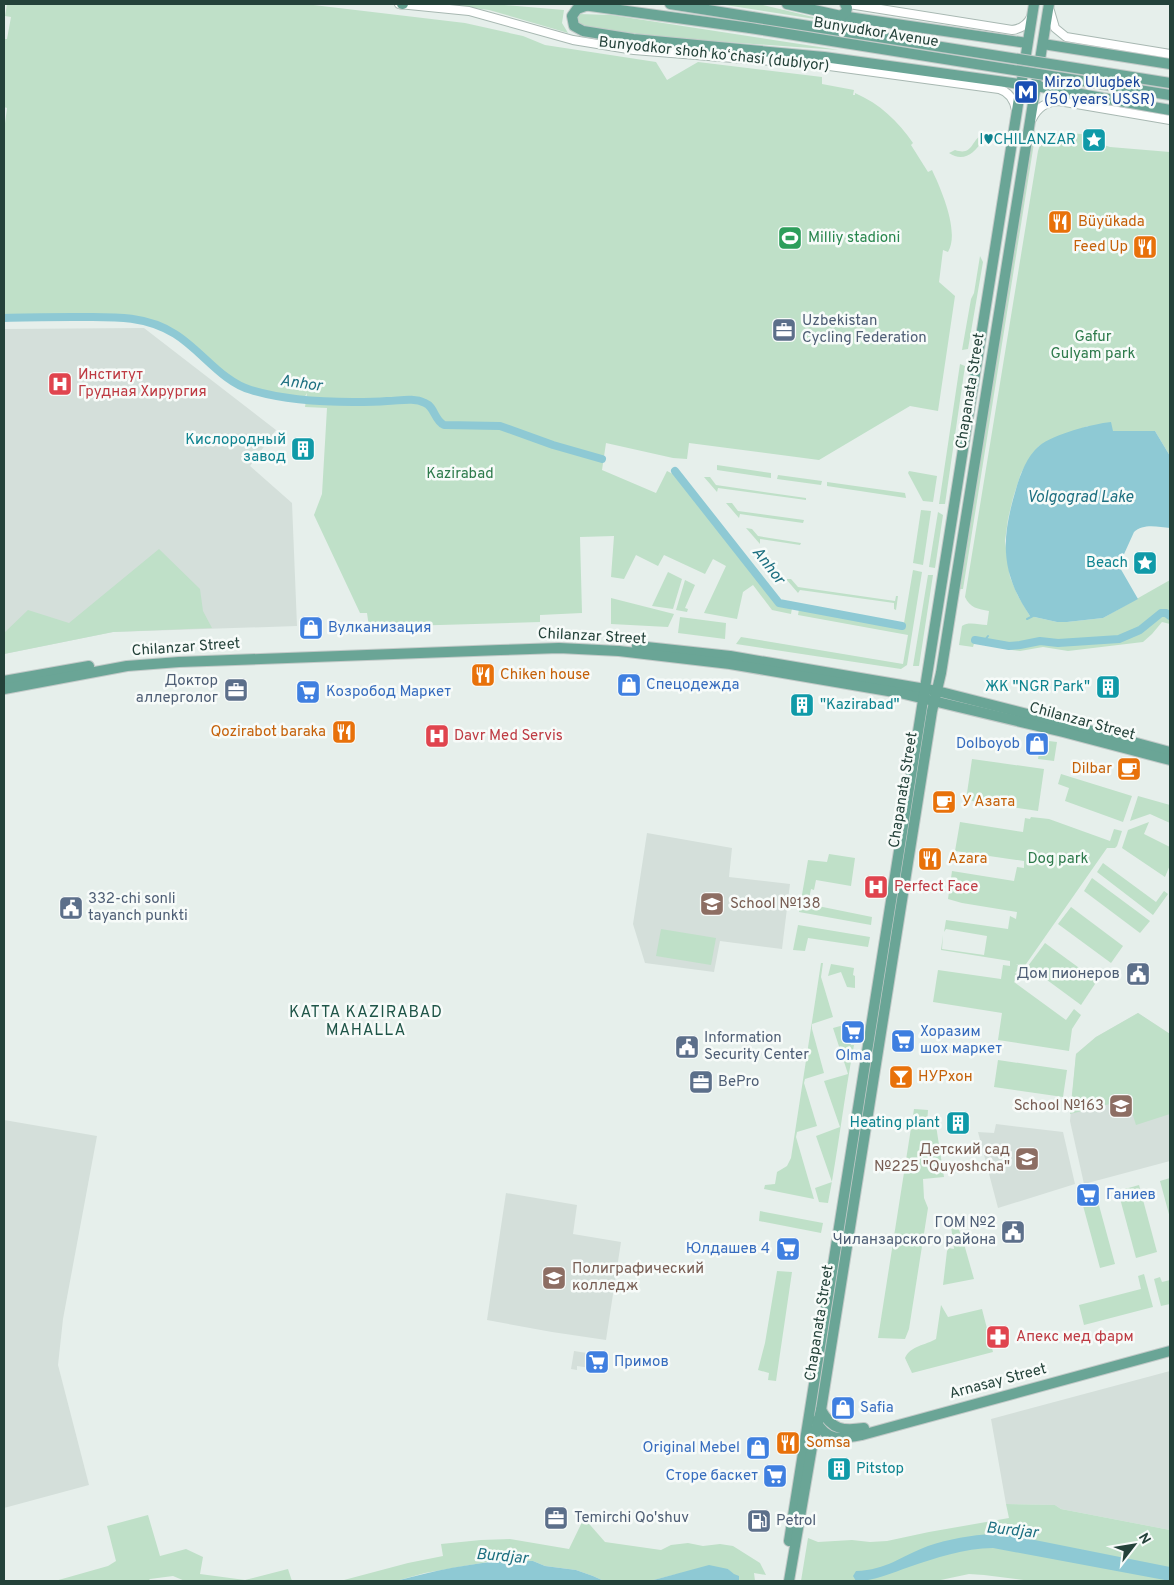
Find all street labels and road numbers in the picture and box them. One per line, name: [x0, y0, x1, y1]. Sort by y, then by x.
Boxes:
street label: Bunyudkor Avenue: [812, 14, 940, 52]
street label: Bunyodkor shoh koʻchasi (dublyor): [598, 33, 830, 77]
street label: Chapanata Street: [952, 331, 990, 451]
street label: Chilanzar Street: [537, 625, 647, 649]
street label: Chilanzar Street: [131, 635, 241, 661]
street label: Chilanzar Street: [1027, 699, 1137, 745]
street label: Chapanata Street: [885, 730, 923, 850]
street label: Chapanata Street: [801, 1263, 839, 1383]
street label: Arnasay Street: [947, 1360, 1049, 1404]

